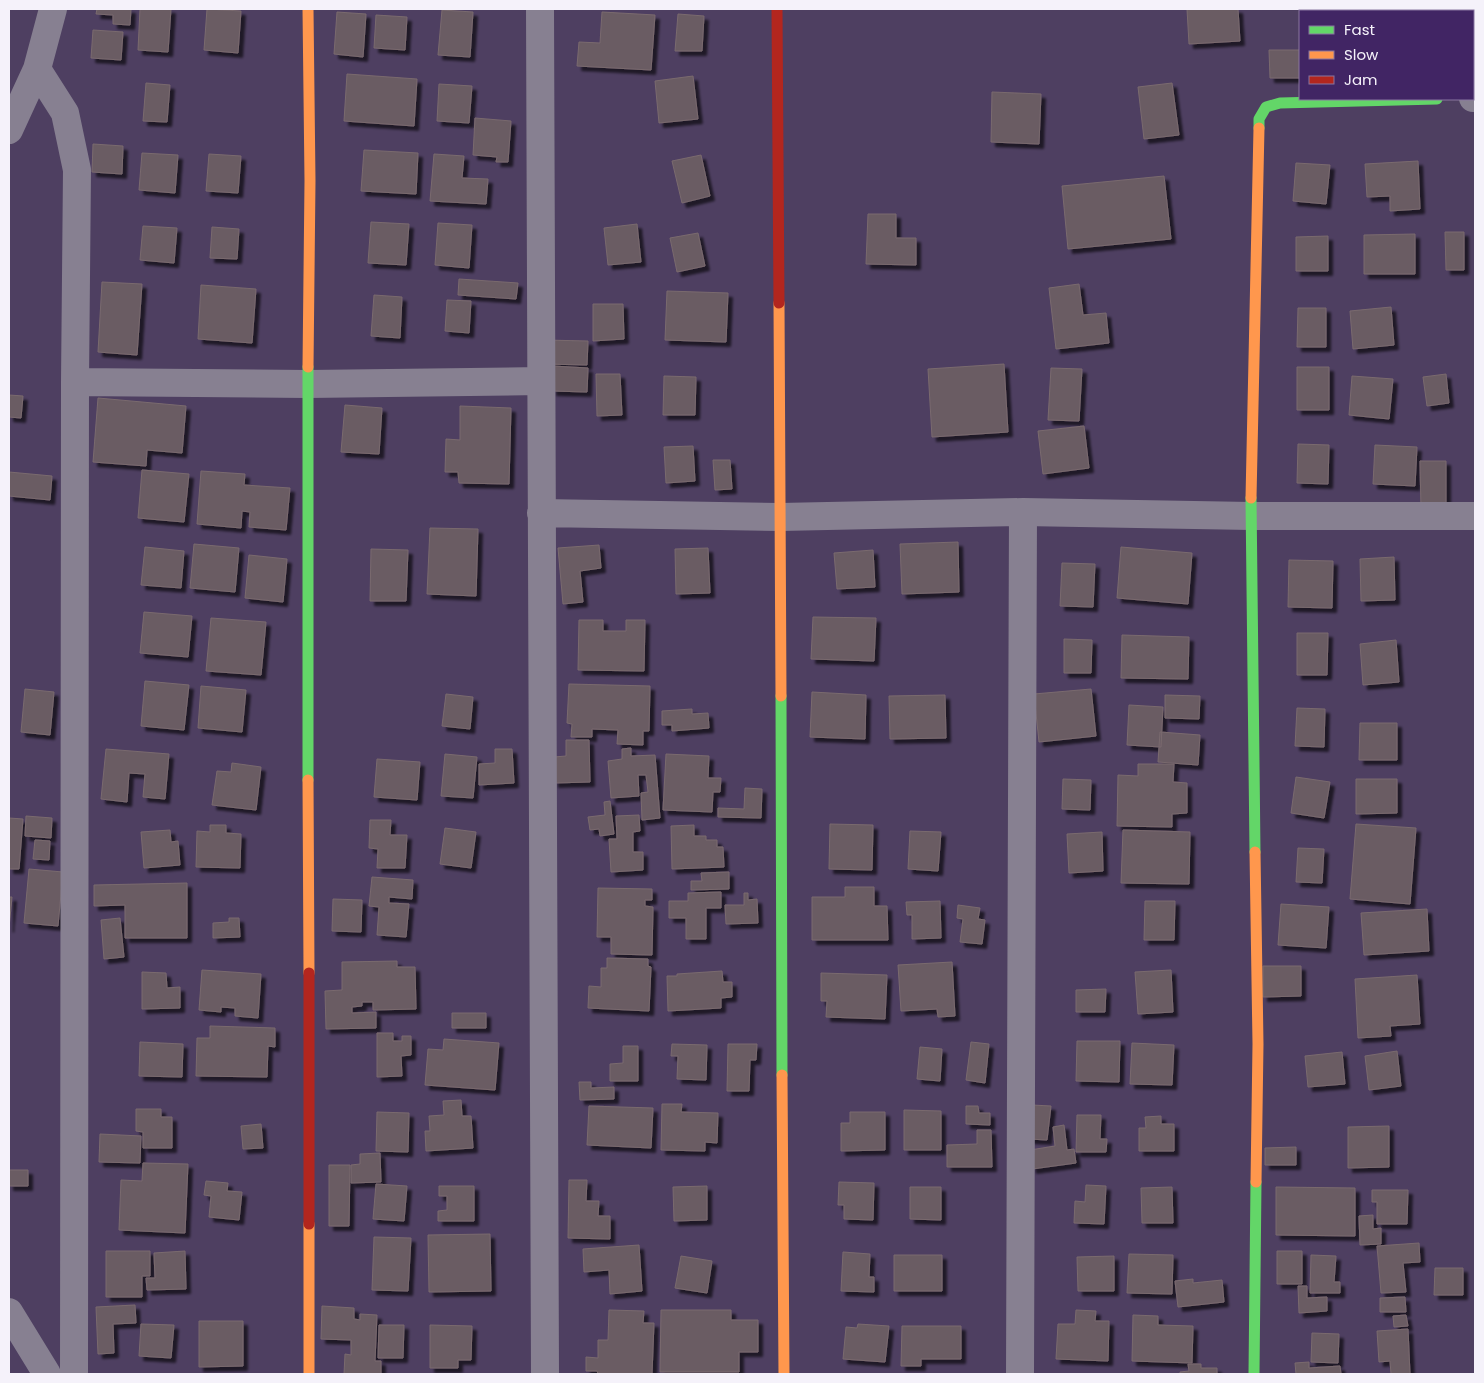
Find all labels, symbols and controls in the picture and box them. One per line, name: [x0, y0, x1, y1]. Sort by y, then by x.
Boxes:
legend: [1299, 10, 1474, 100]
text: Fast: [1344, 19, 1375, 40]
text: Slow: [1344, 44, 1379, 65]
text: Jam: [1344, 69, 1378, 90]

